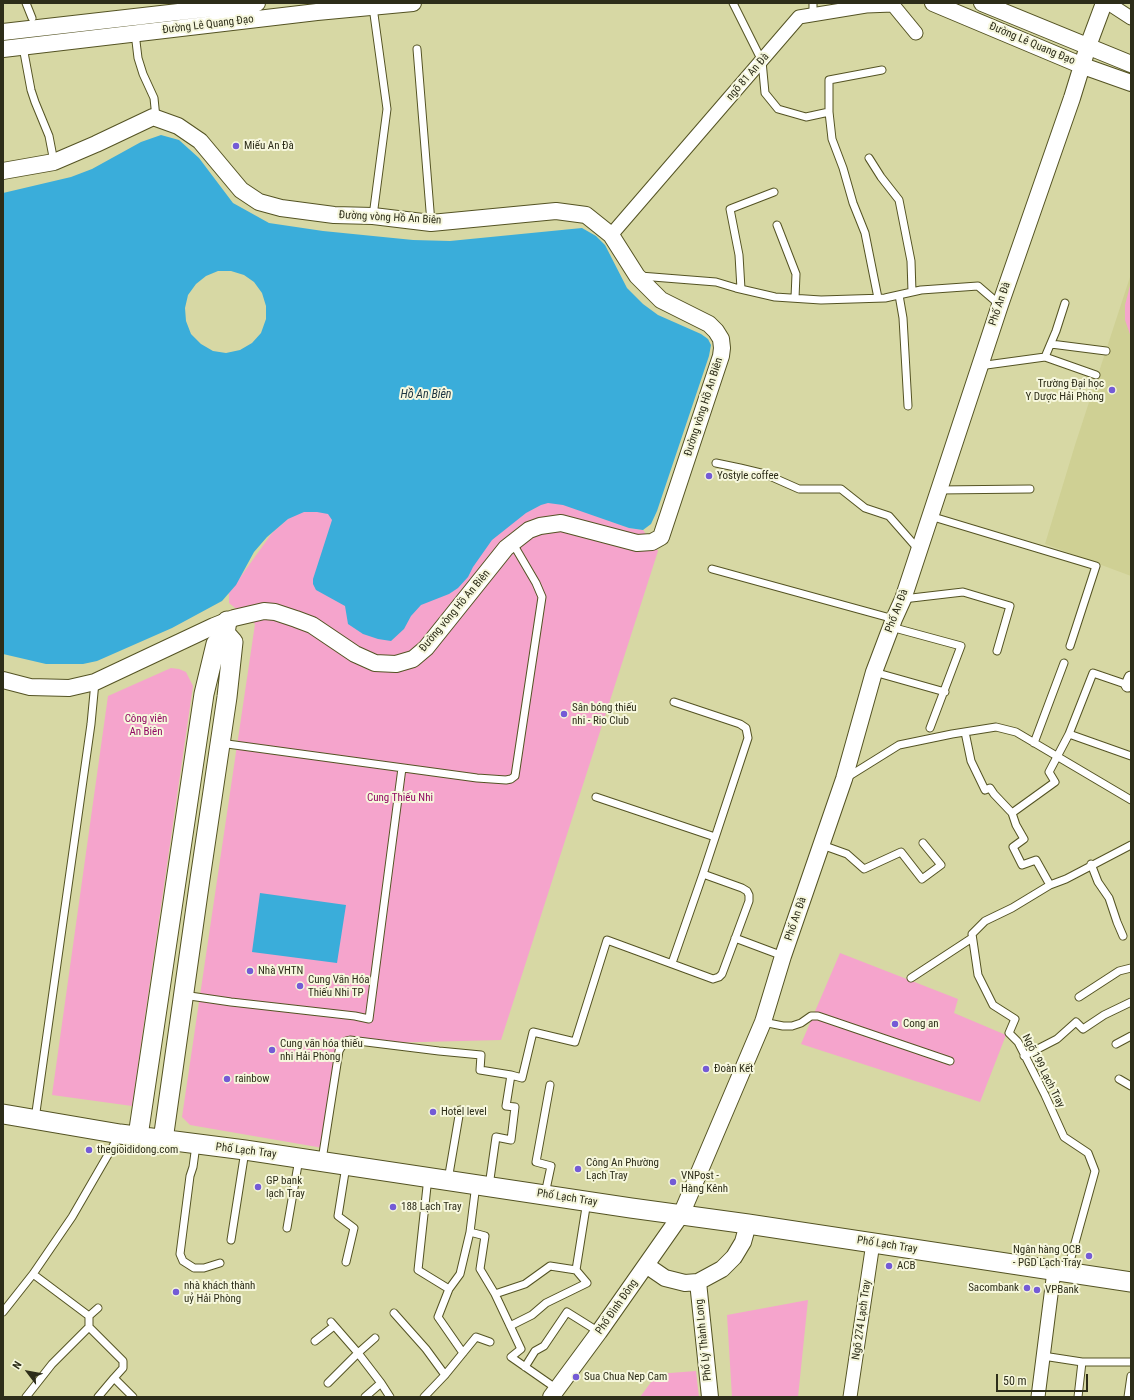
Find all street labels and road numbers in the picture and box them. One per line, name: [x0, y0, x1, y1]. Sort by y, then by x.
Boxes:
street label: Đường Lê Quang Đạo: [162, 13, 254, 37]
street label: Đường Lê Quang Đạo: [987, 20, 1077, 68]
street label: ngõ 81 An Đà: [724, 51, 772, 103]
street label: Đường vòng Hồ An Biên: [338, 209, 442, 227]
street label: Phố An Đà: [986, 280, 1014, 328]
street label: Đường vòng Hồ An Biên: [682, 356, 726, 458]
street label: Đường vòng Hồ An Biên: [417, 567, 493, 655]
street label: Phố An Đà: [883, 587, 911, 635]
street label: Phố An Đà: [782, 895, 810, 943]
street label: Ngõ 199 Lạch Tray: [1019, 1032, 1067, 1110]
street label: Phố Lạch Tray: [215, 1141, 277, 1161]
street label: Phố Lạch Tray: [536, 1187, 598, 1209]
street label: Phố Lạch Tray: [856, 1234, 918, 1256]
street label: Phố Đình Đông: [593, 1277, 641, 1337]
street label: Ngõ 274 Lạch Tray: [850, 1279, 874, 1361]
street label: Phố Lý Thành Long: [693, 1299, 715, 1381]

